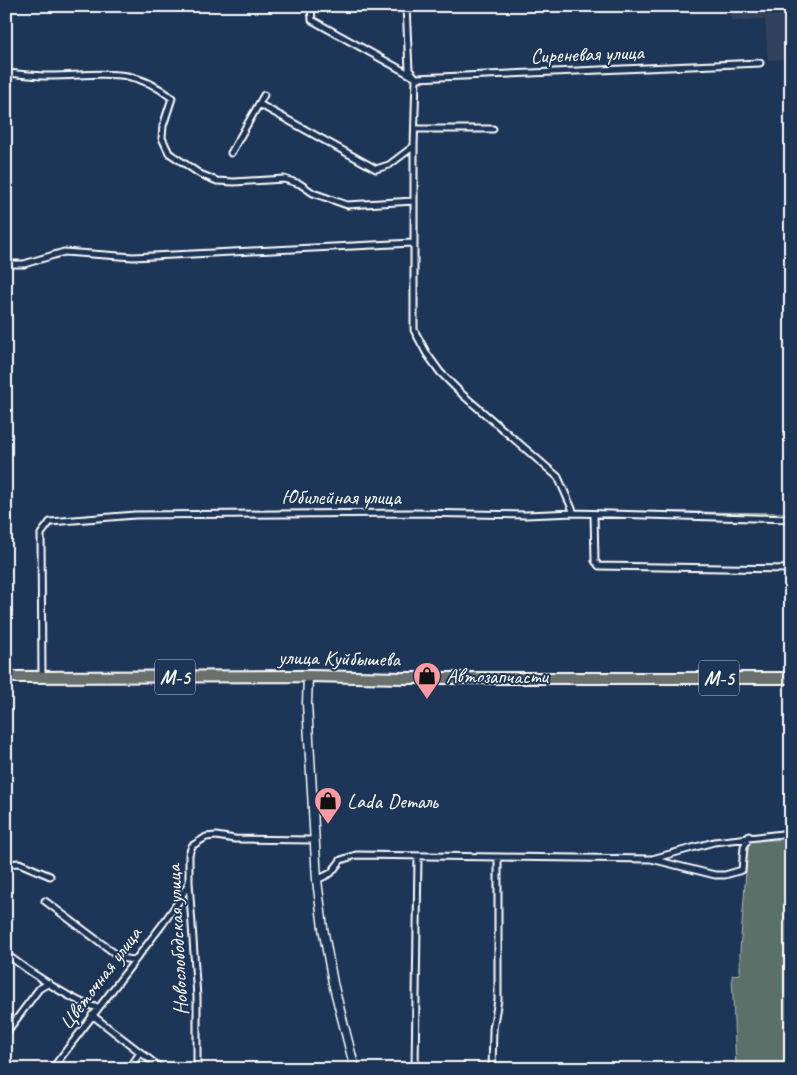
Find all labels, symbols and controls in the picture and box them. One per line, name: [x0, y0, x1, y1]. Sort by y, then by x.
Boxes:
street label: Сиреневая улица: [530, 39, 646, 69]
street label: Юбилейная улица: [281, 484, 402, 510]
street label: улица Куйбышева: [276, 644, 402, 672]
road number: М-5: [155, 660, 195, 694]
road number: М-5: [699, 660, 739, 696]
shop icon: Автозапчасти: [412, 661, 442, 700]
place label: Автозапчасти: [446, 663, 549, 689]
shop icon: Lada Dеталь: [313, 786, 343, 825]
place label: Lada Dеталь: [347, 788, 439, 814]
street label: Новослободская улица: [160, 862, 194, 1016]
street label: Цветочная улица: [53, 920, 148, 1035]

